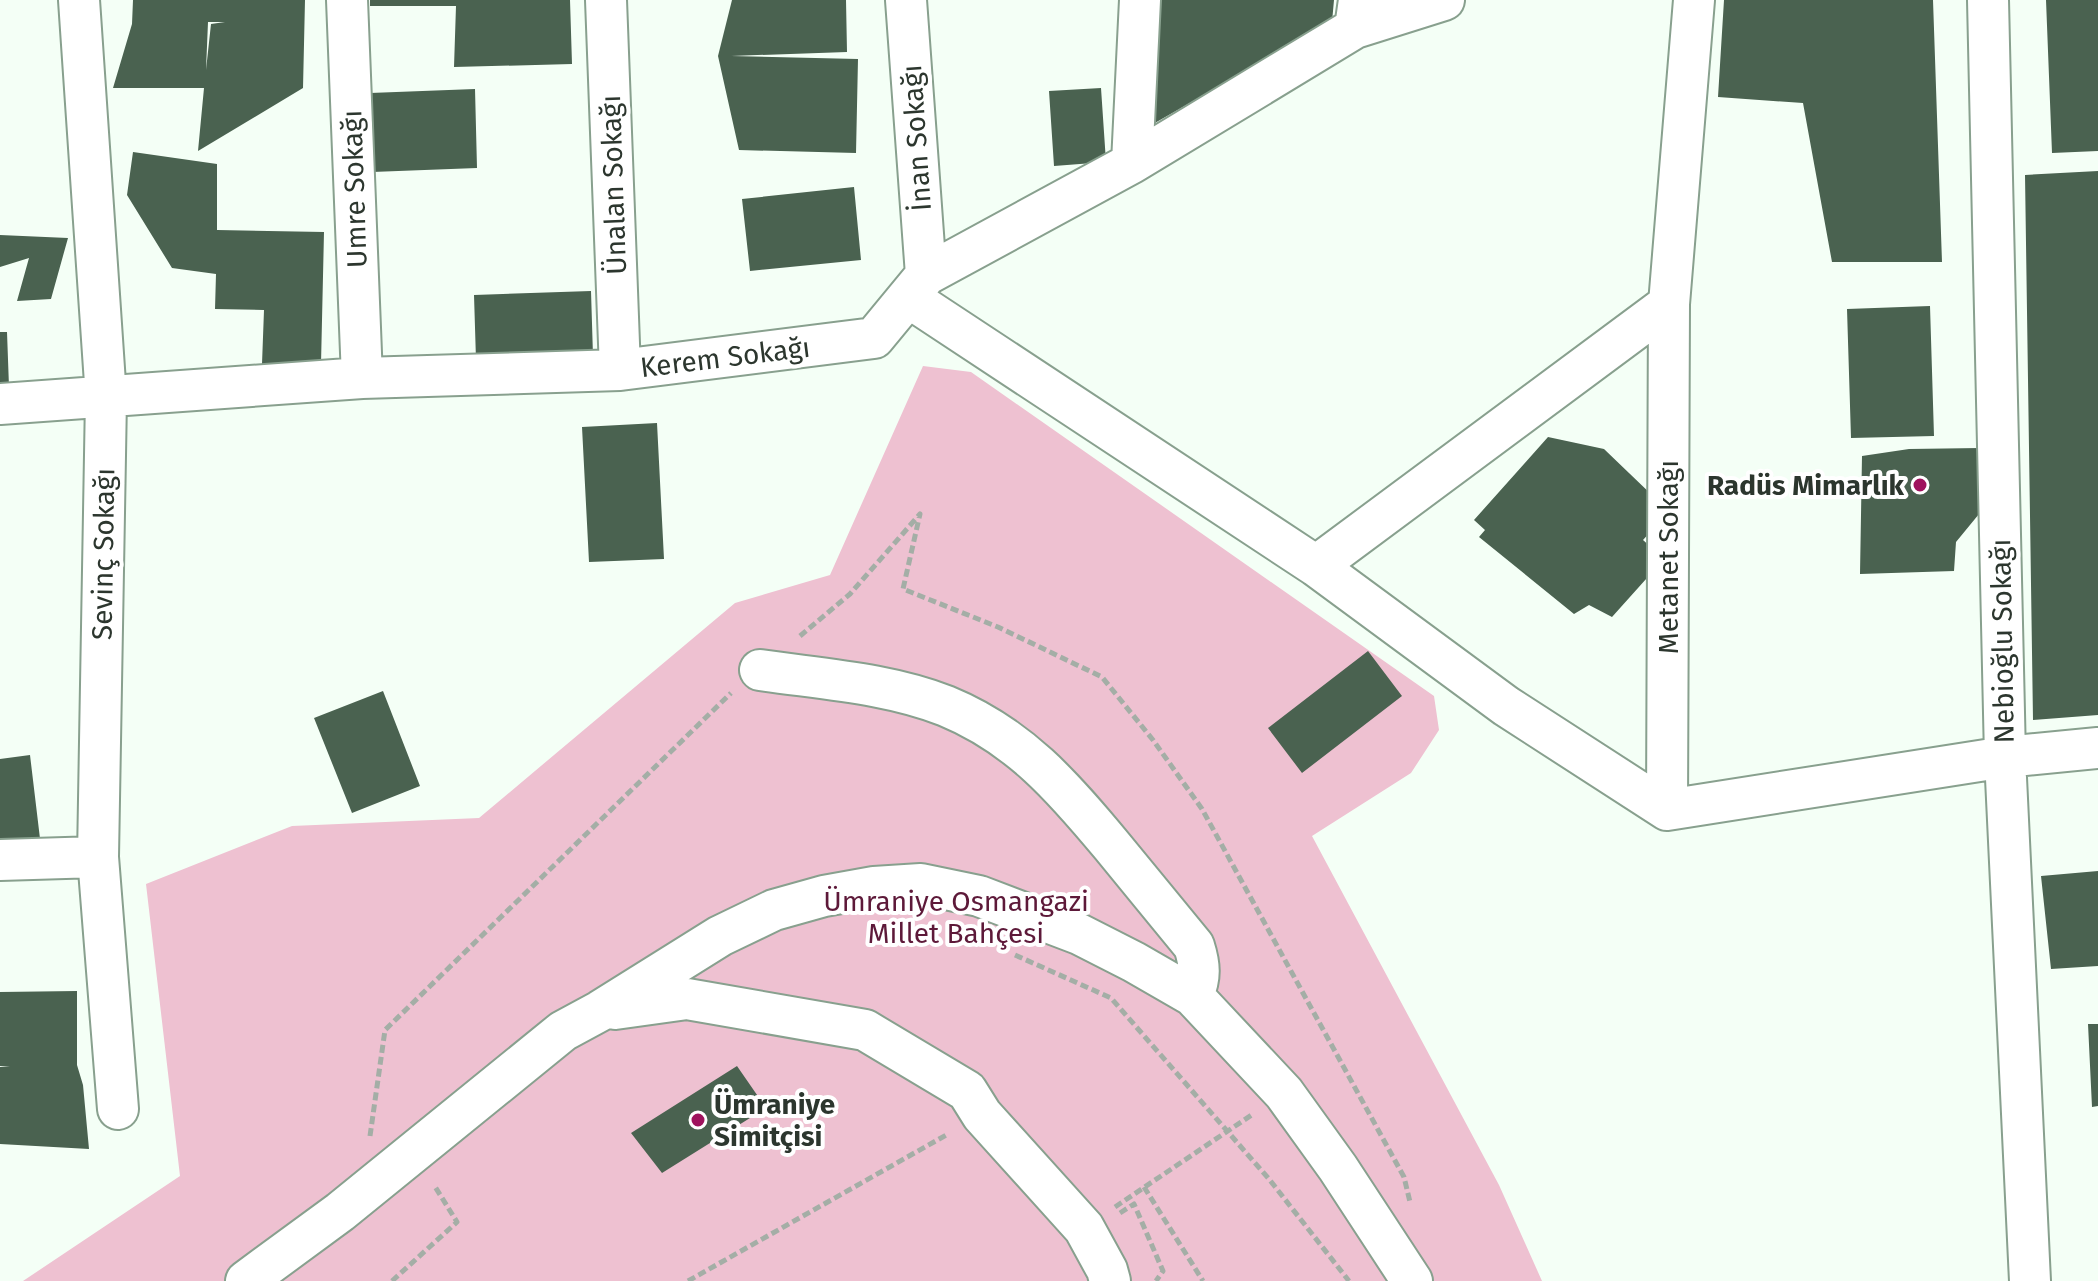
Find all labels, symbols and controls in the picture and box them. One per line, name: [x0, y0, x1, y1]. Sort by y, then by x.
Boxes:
street label: İnan Sokağı: [895, 64, 938, 212]
street label: Ünalan Sokağı: [594, 94, 633, 275]
street label: Umre Sokağı: [335, 109, 374, 269]
street label: Kerem Sokağı: [638, 331, 812, 384]
street label: Metanet Sokağı: [1652, 460, 1685, 654]
street label: Sevinç Sokağı: [85, 468, 122, 640]
place label: Radüs Mimarlık: [1707, 469, 1905, 502]
marker: Radüs Mimarlık: [1911, 476, 1929, 494]
street label: Nebioğlu Sokağı: [1984, 538, 2021, 744]
park label: Ümraniye Osmangazi Millet Bahçesi: [823, 885, 1089, 950]
place label: Ümraniye Simitçisi: [714, 1088, 835, 1153]
marker: Ümraniye Simitçisi: [689, 1111, 707, 1129]

